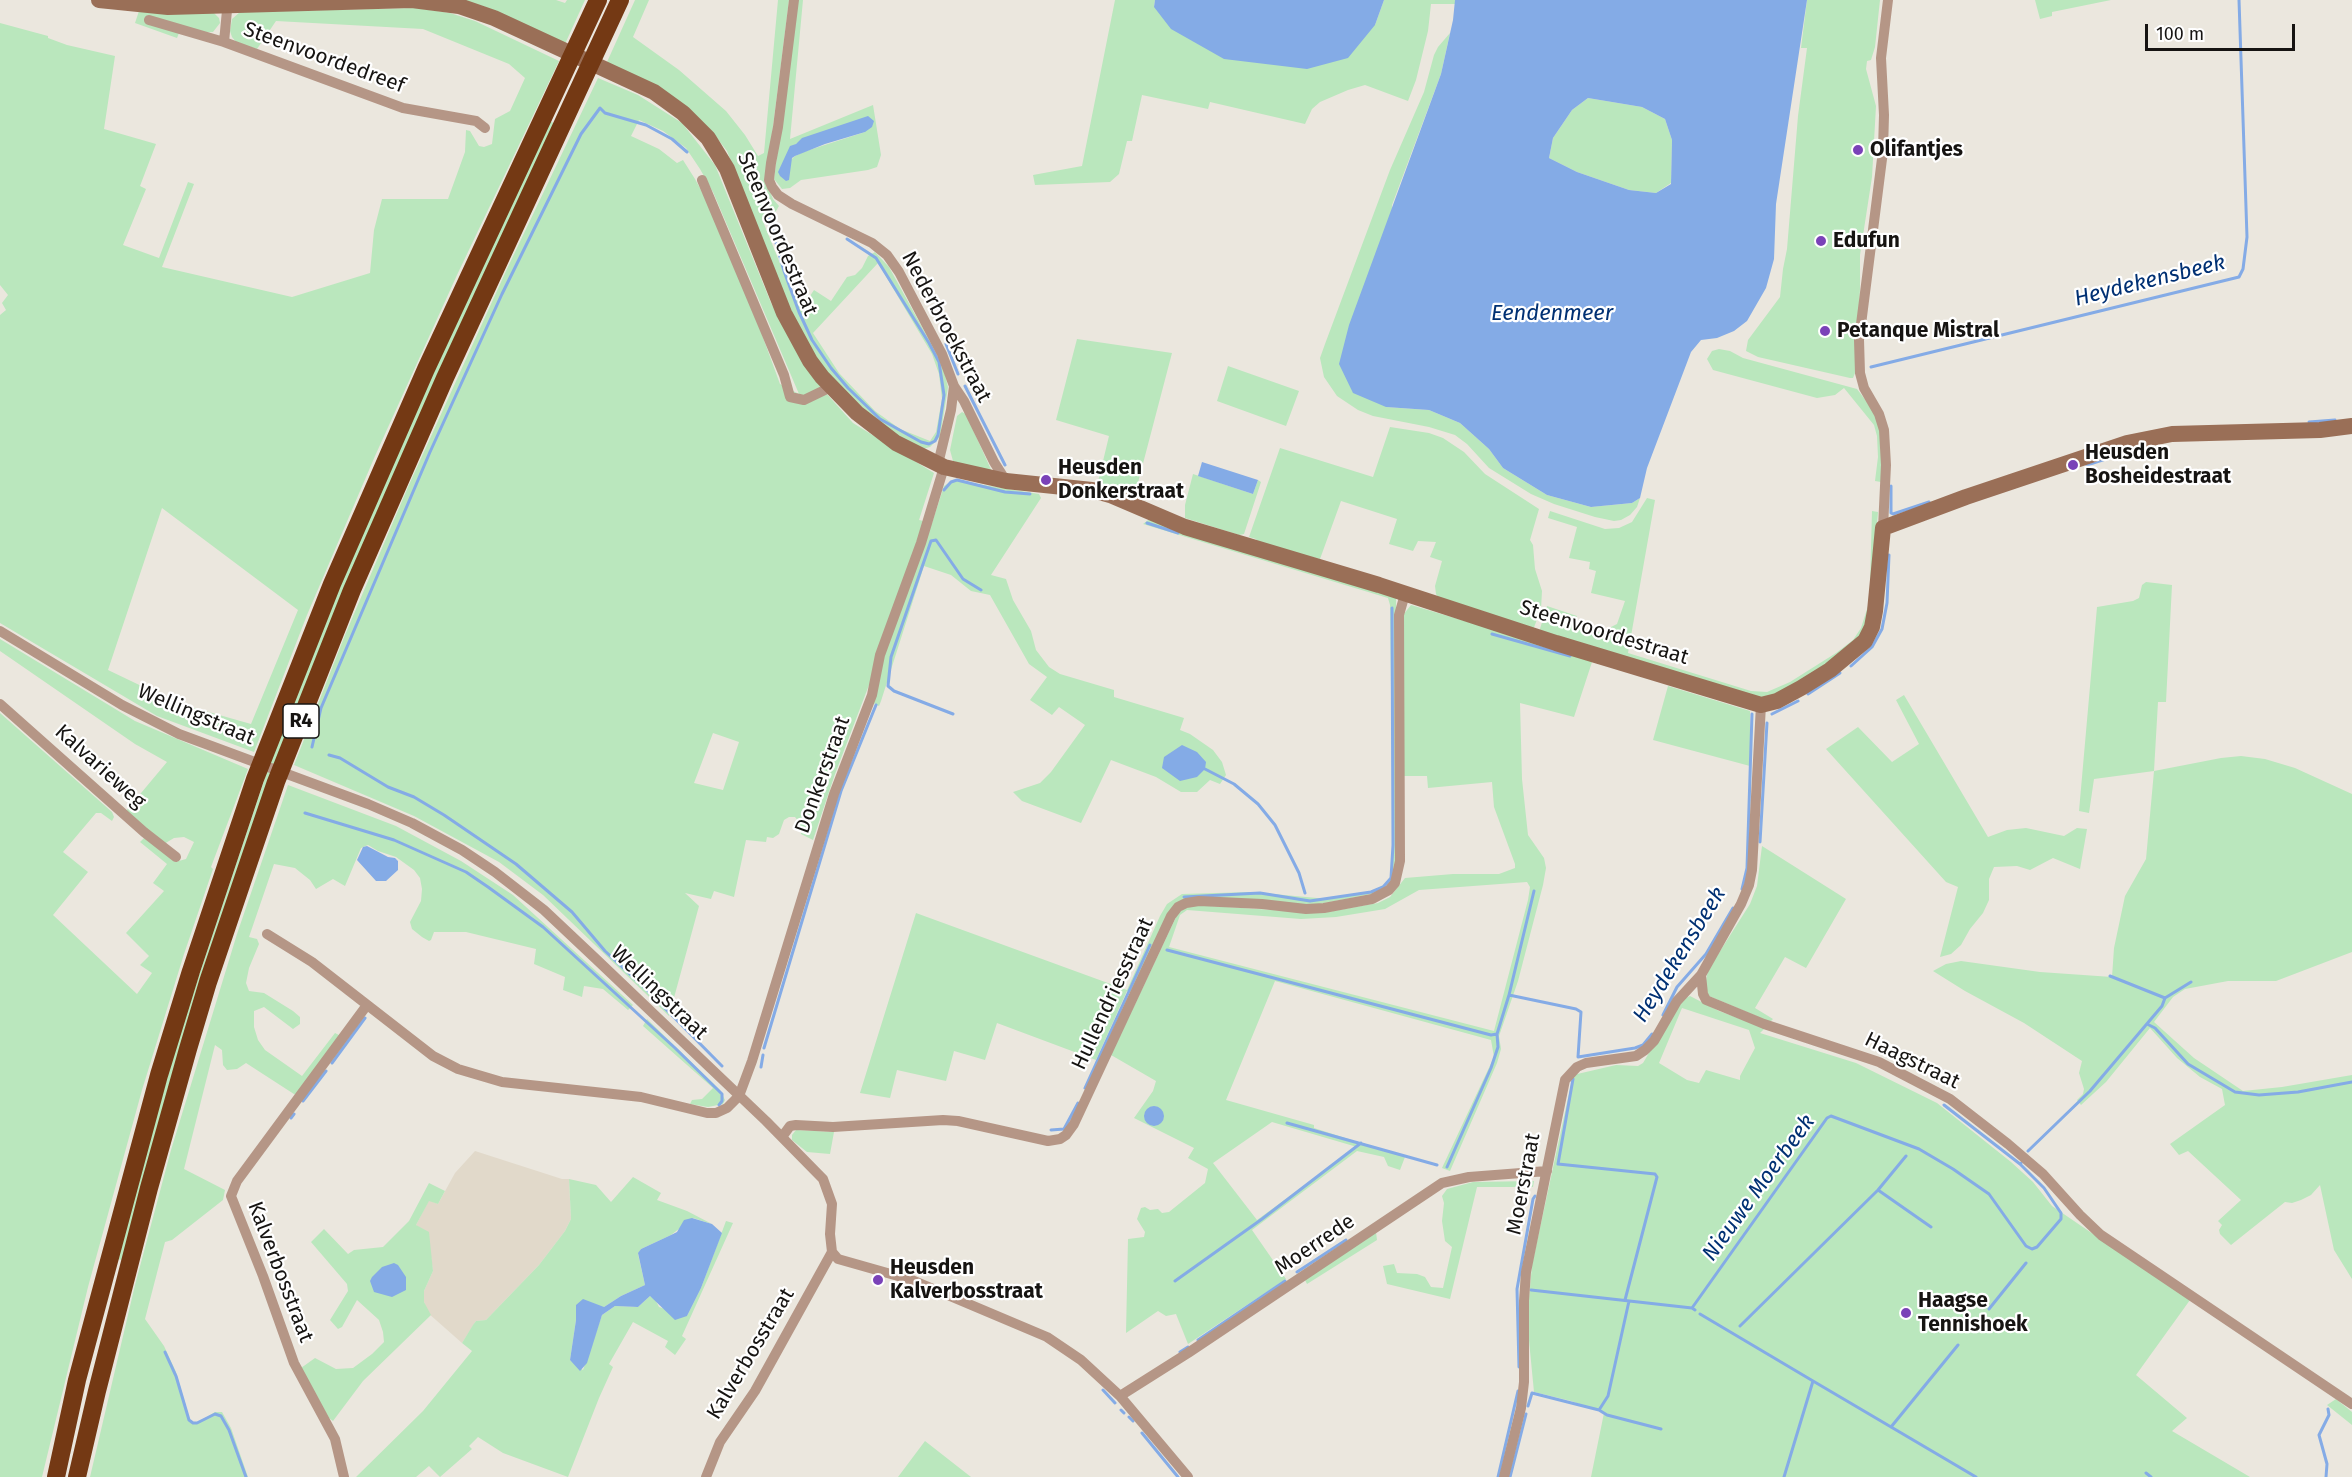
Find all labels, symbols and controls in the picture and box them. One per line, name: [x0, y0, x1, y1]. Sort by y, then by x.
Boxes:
scale bar: [2148, 12, 2298, 50]
street label: Steenvoordedreef: [240, 17, 408, 99]
text: 100 m: [2156, 23, 2204, 45]
place label: Olifantjes: [1870, 137, 1963, 163]
marker: Olifantjes: [1851, 143, 1865, 157]
street label: Steenvoordestraat: [731, 148, 823, 320]
place label: Edufun: [1833, 228, 1900, 254]
marker: Edufun: [1814, 234, 1828, 248]
street label: Nederbroekstraat: [896, 247, 996, 407]
water label: Heydekensbeek: [2072, 249, 2228, 313]
water label: Eendenmeer: [1491, 301, 1613, 327]
place label: Petanque Mistral: [1837, 318, 1999, 344]
marker: Petanque Mistral: [1818, 324, 1832, 338]
place label: Heusden Bosheidestraat: [2085, 440, 2231, 490]
place label: Heusden Donkerstraat: [1058, 455, 1184, 505]
marker: Heusden Bosheidestraat: [2066, 458, 2080, 472]
marker: Heusden Donkerstraat: [1039, 473, 1053, 487]
street label: Steenvoordestraat: [1517, 595, 1691, 671]
street label: Wellingstraat: [134, 679, 258, 751]
road number: R4: [283, 704, 319, 738]
street label: Donkerstraat: [790, 713, 856, 837]
street label: Kalvarieweg: [49, 720, 151, 814]
water label: Heydekensbeek: [1628, 882, 1732, 1028]
street label: Hullendriesstraat: [1067, 914, 1159, 1074]
street label: Wellingstraat: [605, 941, 713, 1045]
street label: Haagstraat: [1860, 1027, 1964, 1095]
water label: Nieuwe Moerbeek: [1697, 1110, 1821, 1266]
street label: Moerstraat: [1502, 1131, 1546, 1237]
street label: Kalverbosstraat: [242, 1198, 318, 1346]
street label: Moerrede: [1270, 1209, 1360, 1281]
place label: Heusden Kalverbosstraat: [890, 1255, 1043, 1305]
marker: Heusden Kalverbosstraat: [871, 1273, 885, 1287]
street label: Kalverbosstraat: [702, 1284, 800, 1424]
place label: Haagse Tennishoek: [1918, 1288, 2028, 1338]
marker: Haagse Tennishoek: [1899, 1306, 1913, 1320]

